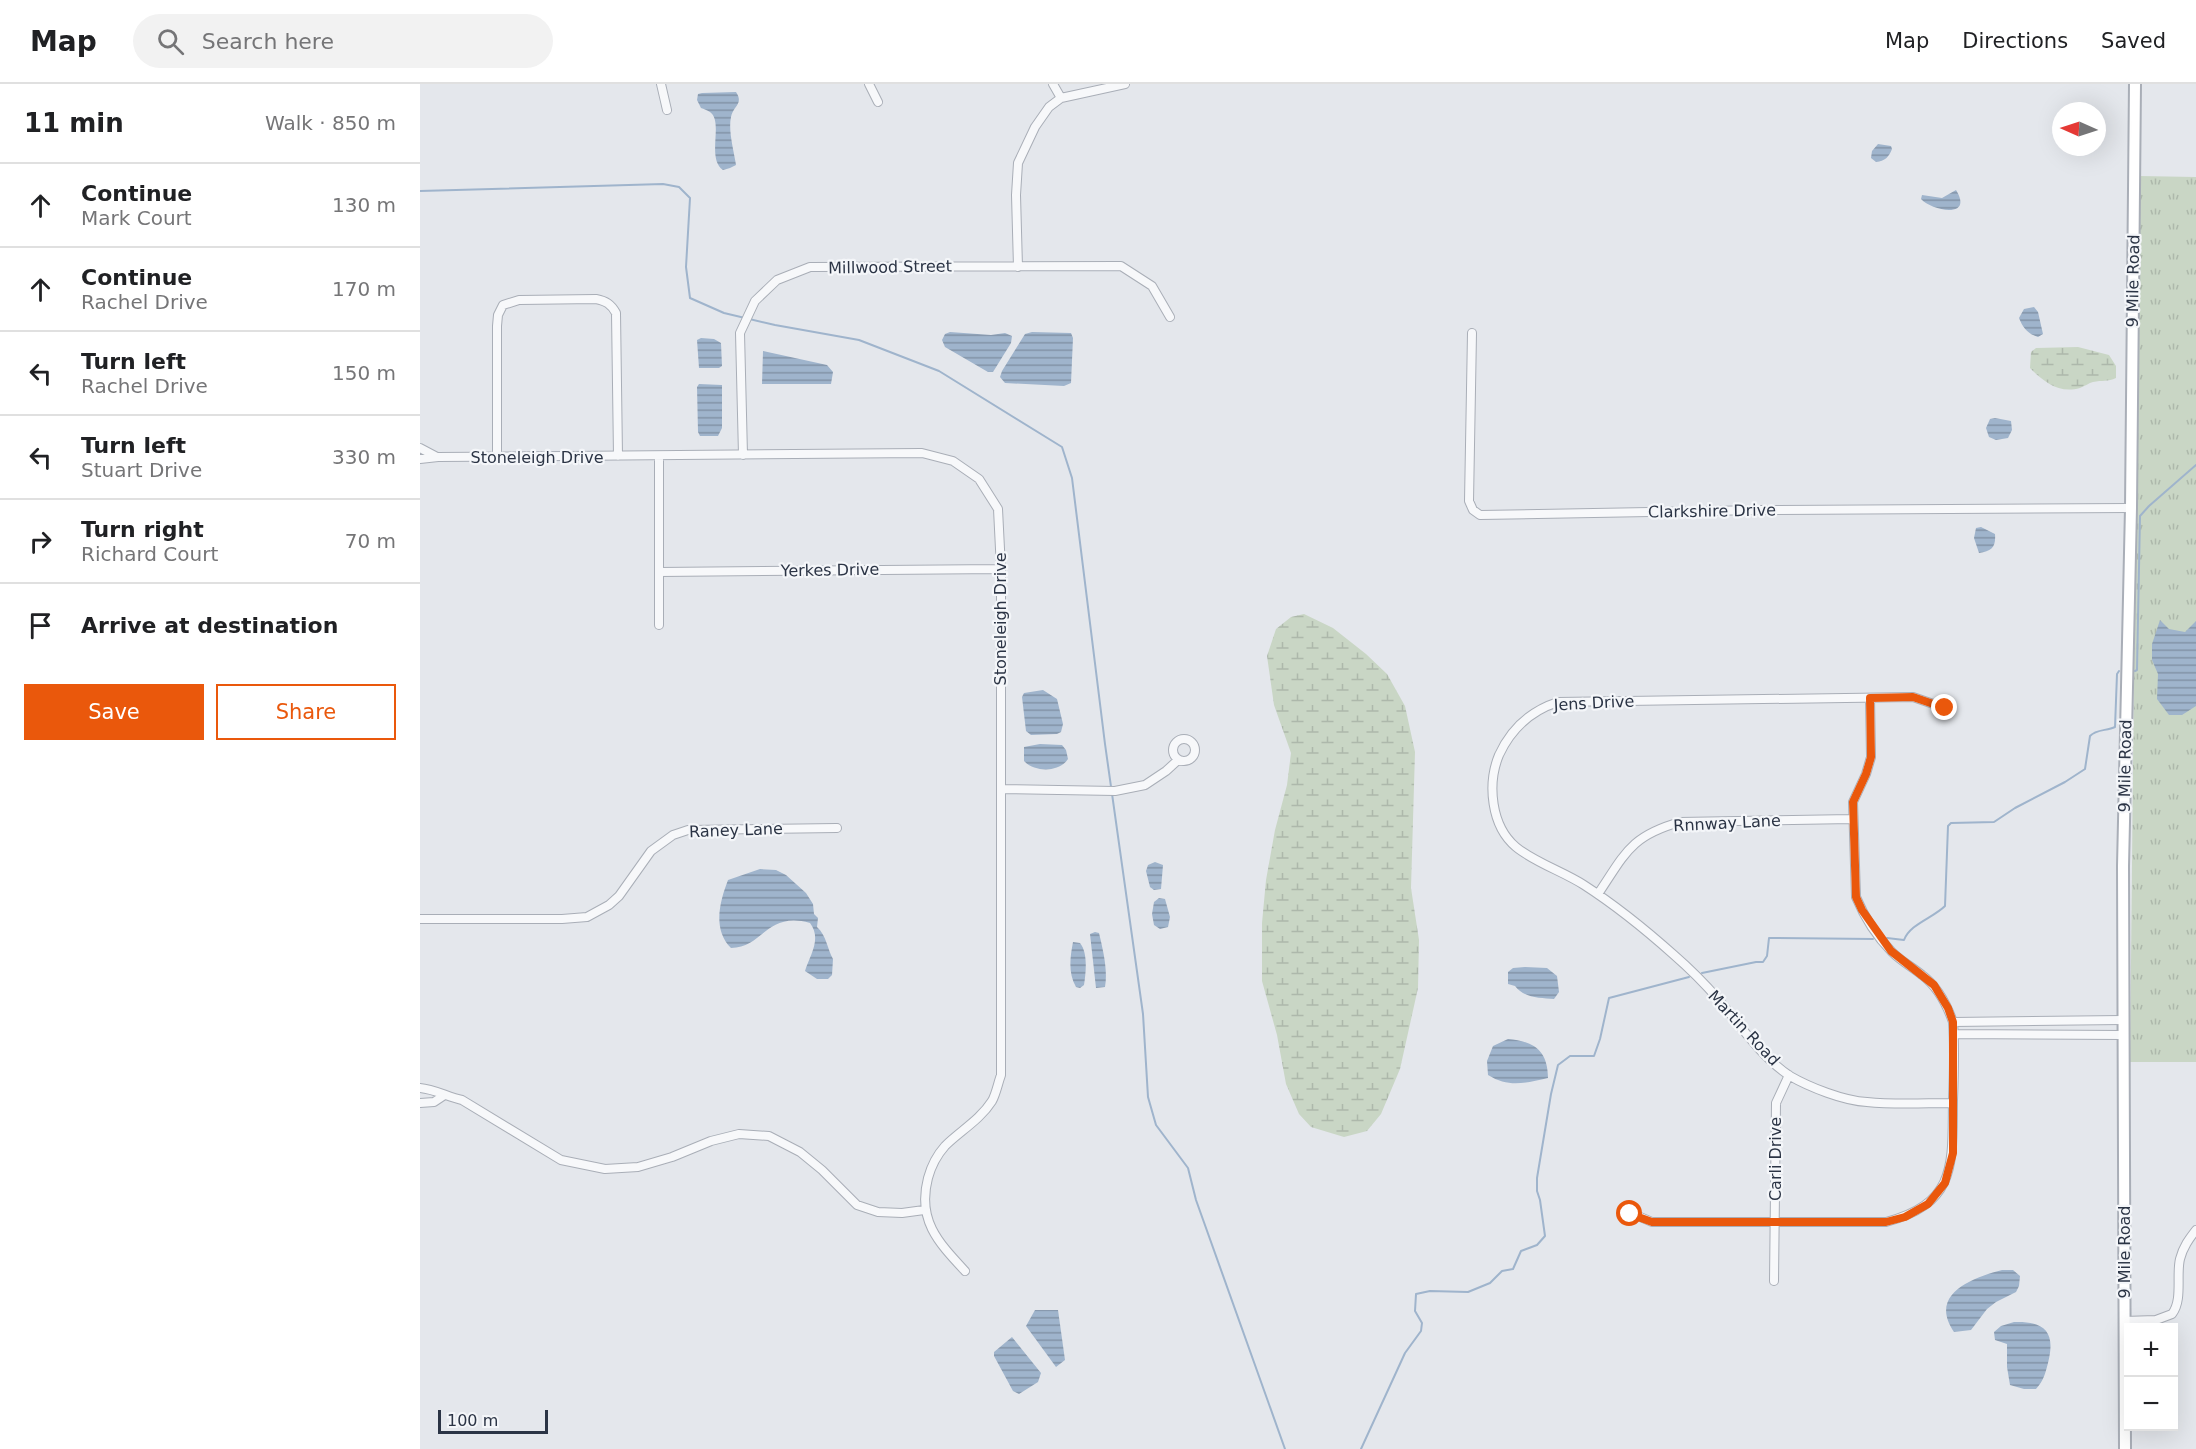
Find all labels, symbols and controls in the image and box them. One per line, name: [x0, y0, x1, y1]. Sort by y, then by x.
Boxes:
search box: [133, 14, 553, 68]
text: Map: [30, 25, 97, 58]
icon: search: [154, 25, 187, 58]
text: Search here: [202, 29, 334, 54]
text: Map: [1885, 29, 1929, 53]
text: Directions: [1962, 29, 2068, 53]
text: Saved: [2101, 29, 2166, 53]
north arrow: [2052, 102, 2106, 156]
text: 11 min: [24, 108, 124, 138]
text: Walk · 850 m: [265, 111, 396, 135]
text: Continue: [81, 181, 192, 206]
icon: ahead: [24, 189, 57, 222]
text: 130 m: [332, 193, 396, 217]
text: Mark Court: [81, 206, 192, 230]
street label: 9 Mile Road: [2123, 234, 2143, 328]
street label: Millwood Street: [828, 256, 952, 278]
text: Continue: [81, 265, 192, 290]
icon: ahead: [24, 273, 57, 306]
text: 170 m: [332, 277, 396, 301]
text: Rachel Drive: [81, 290, 208, 314]
text: Turn left: [81, 349, 186, 374]
icon: left: [24, 357, 57, 390]
text: 150 m: [332, 361, 396, 385]
text: Rachel Drive: [81, 374, 208, 398]
text: Turn left: [81, 433, 186, 458]
icon: left: [24, 441, 57, 474]
text: 330 m: [332, 445, 396, 469]
street label: Stoneleigh Drive: [471, 448, 603, 467]
text: Stuart Drive: [81, 458, 202, 482]
street label: Clarkshire Drive: [1648, 500, 1776, 522]
text: Turn right: [81, 517, 204, 542]
icon: right: [24, 525, 57, 558]
text: 70 m: [345, 529, 396, 553]
text: Richard Court: [81, 542, 218, 566]
street label: Stoneleigh Drive: [991, 553, 1010, 685]
street label: Yerkes Drive: [779, 560, 880, 580]
icon: arrive: [24, 609, 57, 642]
text: Arrive at destination: [81, 613, 338, 638]
button: Save: [24, 684, 204, 740]
button: Share: [216, 684, 396, 740]
street label: Jens Drive: [1552, 691, 1635, 715]
route end: [1931, 694, 1957, 720]
street label: 9 Mile Road: [2115, 719, 2135, 813]
street label: Rnnway Lane: [1673, 811, 1781, 835]
street label: Raney Lane: [689, 819, 783, 841]
street label: Martin Road: [1704, 986, 1784, 1070]
street label: Carli Drive: [1766, 1117, 1785, 1201]
route start: [1616, 1200, 1642, 1226]
street label: 9 Mile Road: [2115, 1205, 2134, 1299]
map controls: [2124, 1323, 2178, 1431]
button: +: [2124, 1323, 2178, 1377]
button: −: [2124, 1377, 2178, 1431]
scale bar: [438, 1407, 548, 1434]
text: 100 m: [447, 1411, 498, 1430]

